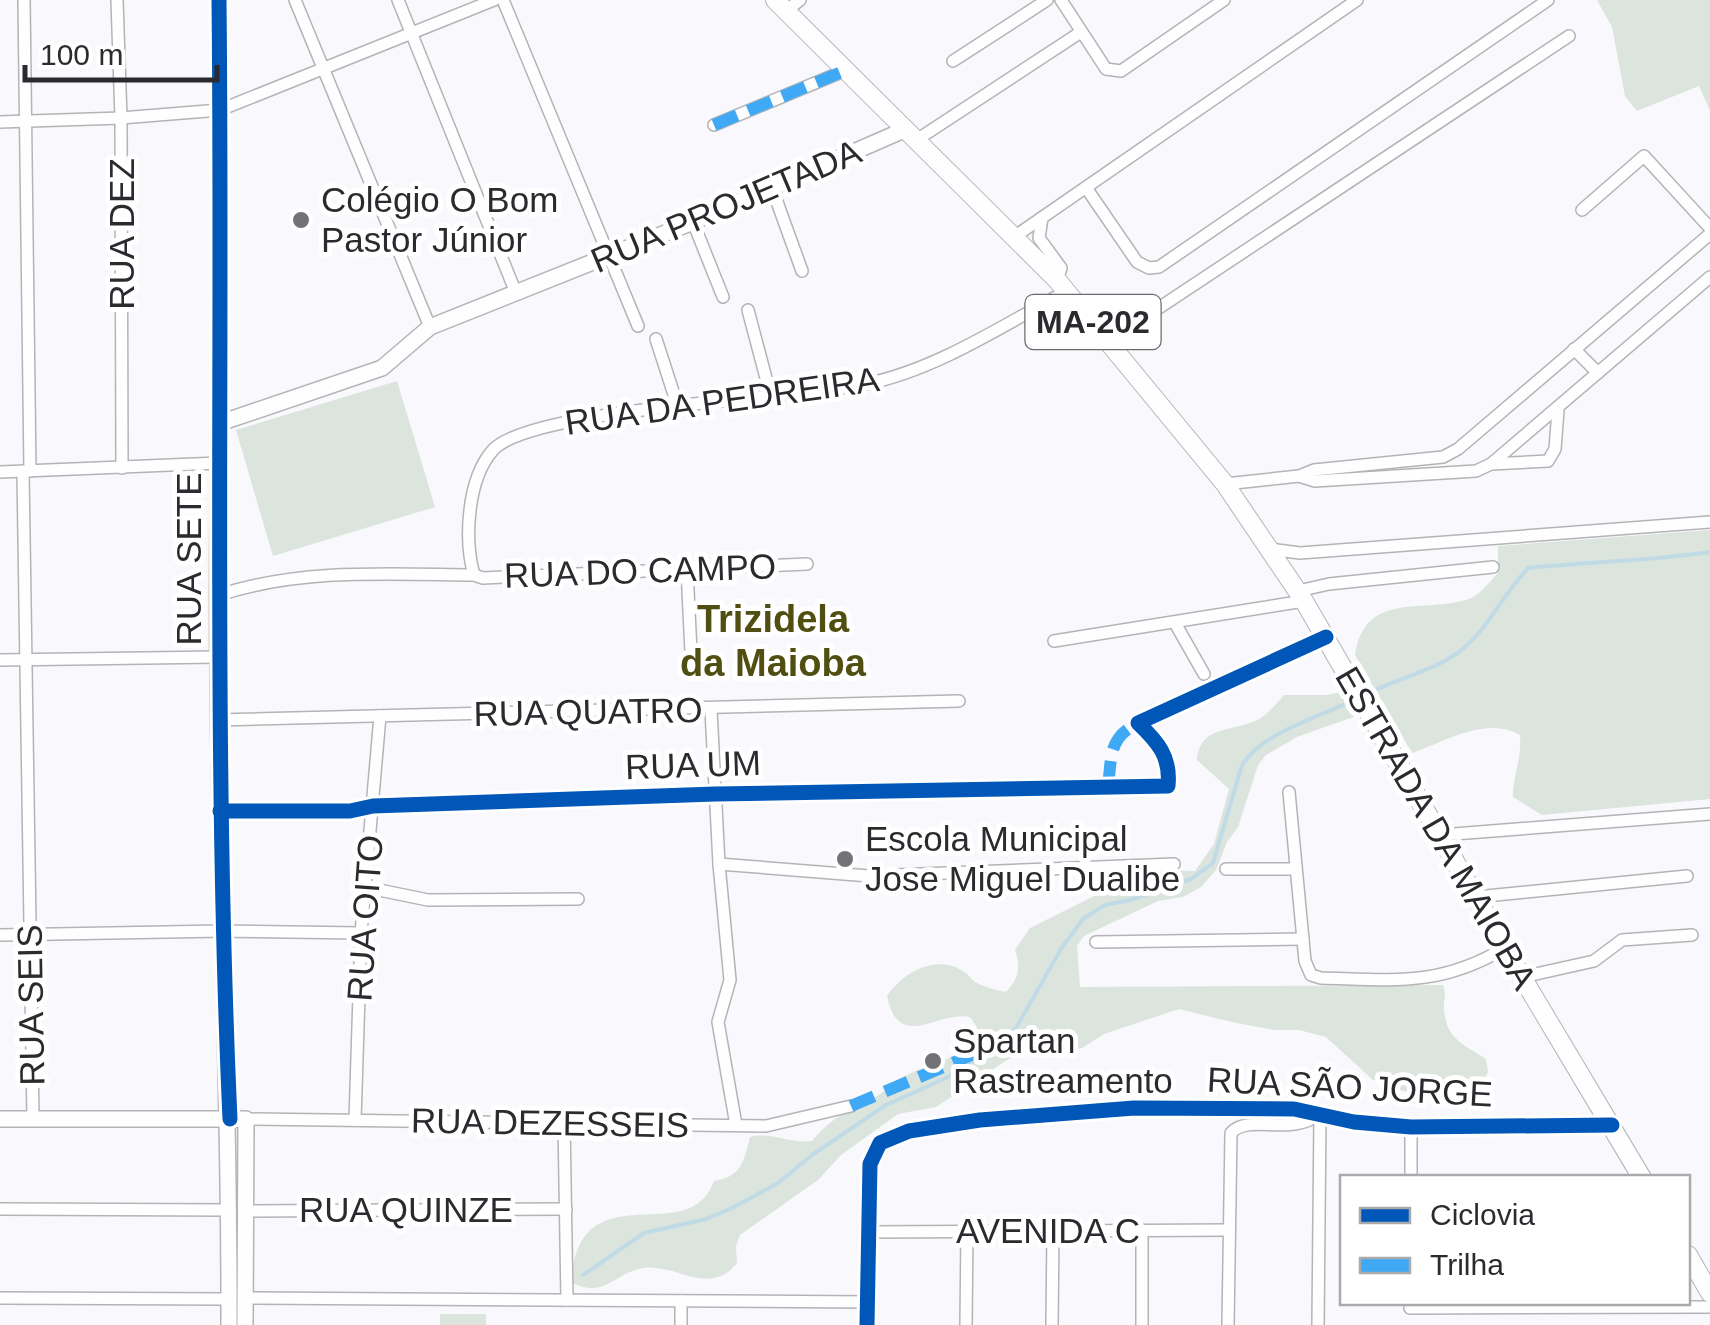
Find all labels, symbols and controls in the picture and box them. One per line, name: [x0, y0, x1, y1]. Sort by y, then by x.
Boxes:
scale bar: [25, 20, 218, 82]
text: 100 m: [40, 38, 123, 71]
street label: RUA PROJETADA: [585, 131, 867, 280]
street label: RUA DEZ: [102, 158, 141, 310]
place label: Colégio O Bom Pastor Júnior: [321, 180, 558, 259]
marker: Colégio O Bom Pastor Júnior: [290, 209, 312, 231]
road number: MA-202: [1026, 295, 1160, 349]
street label: RUA DA PEDREIRA: [562, 359, 882, 442]
street label: RUA SETE: [169, 472, 208, 646]
street label: RUA DO CAMPO: [503, 546, 777, 595]
district label: Trizidela da Maioba: [680, 598, 867, 684]
street label: ESTRADA DA MAIOBA: [1328, 660, 1545, 996]
street label: RUA QUATRO: [473, 690, 703, 733]
street label: RUA UM: [624, 743, 762, 786]
place label: Escola Municipal Jose Miguel Dualibe: [865, 819, 1180, 898]
street label: RUA OITO: [339, 834, 390, 1002]
marker: Escola Municipal Jose Miguel Dualibe: [834, 848, 856, 870]
street label: RUA SEIS: [10, 924, 51, 1086]
place label: Spartan Rastreamento: [953, 1021, 1173, 1100]
marker: Spartan Rastreamento: [922, 1050, 944, 1072]
street label: RUA SÃO JORGE: [1206, 1060, 1494, 1113]
street label: RUA DEZESSEIS: [411, 1101, 689, 1144]
legend: [1340, 1175, 1690, 1305]
street label: RUA QUINZE: [299, 1190, 513, 1229]
text: Ciclovia: [1430, 1198, 1535, 1231]
street label: AVENIDA C: [956, 1211, 1140, 1250]
text: Trilha: [1430, 1248, 1504, 1281]

